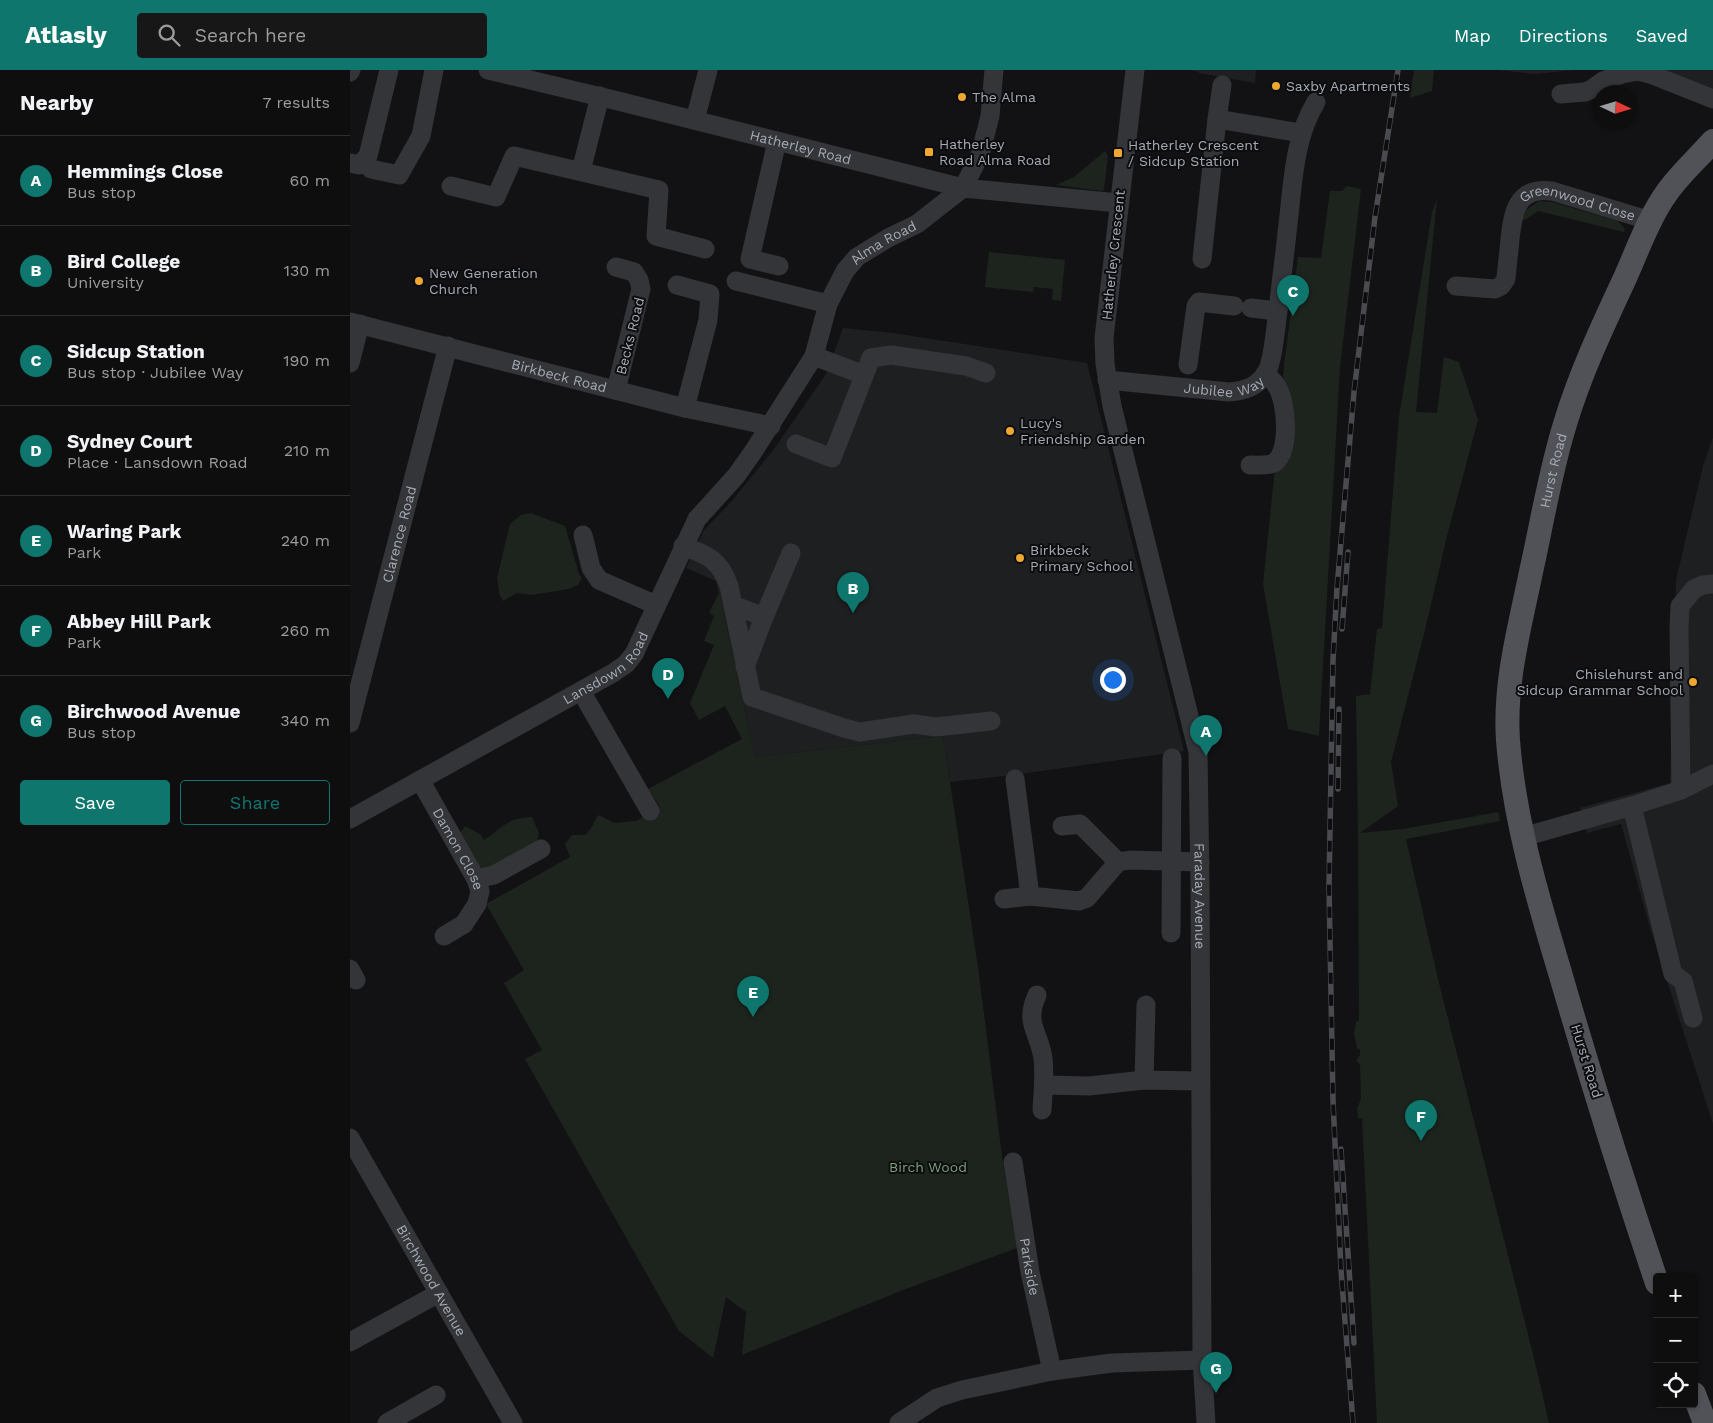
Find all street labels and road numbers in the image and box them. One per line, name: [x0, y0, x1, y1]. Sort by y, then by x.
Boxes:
street label: Hatherley Road: [748, 127, 853, 168]
street label: Greenwood Close: [1516, 182, 1637, 224]
street label: Hatherley Crescent: [1098, 189, 1128, 321]
street label: Alma Road: [847, 218, 919, 267]
street label: Becks Road: [613, 296, 647, 376]
street label: Birkbeck Road: [510, 356, 609, 396]
street label: Jubilee Way: [1183, 373, 1268, 400]
street label: Hurst Road: [1537, 431, 1570, 509]
street label: Clarence Road: [379, 484, 419, 584]
street label: Lansdown Road: [560, 629, 651, 707]
street label: Damon Close: [430, 805, 487, 892]
street label: Faraday Avenue: [1191, 843, 1208, 949]
street label: Hurst Road: [1568, 1022, 1606, 1100]
street label: Birchwood Avenue: [393, 1222, 470, 1339]
street label: Parkside: [1017, 1237, 1043, 1297]

